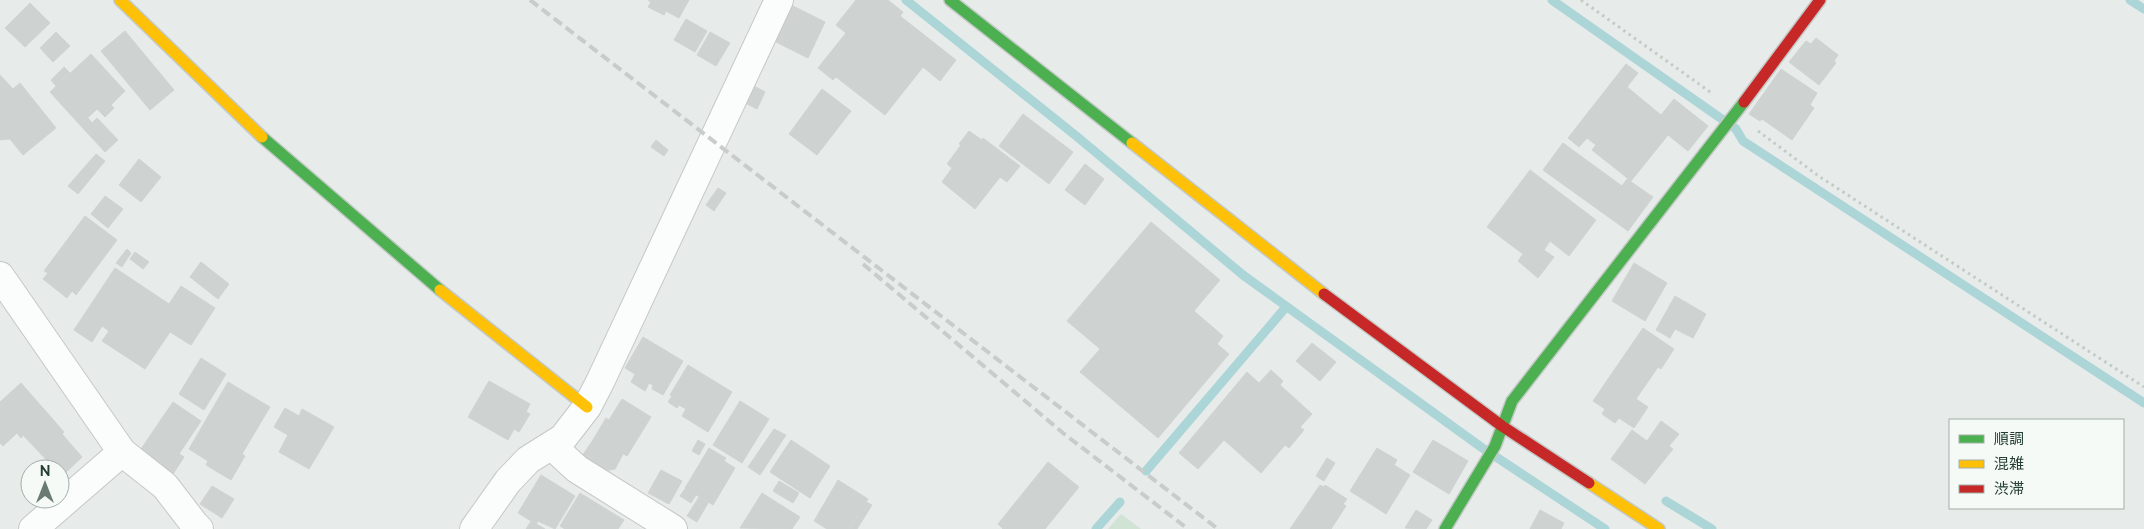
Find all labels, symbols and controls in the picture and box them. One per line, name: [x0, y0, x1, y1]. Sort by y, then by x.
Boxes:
legend: [1949, 419, 2124, 509]
text: 順調: [1994, 430, 2024, 448]
text: 混雑: [1994, 455, 2024, 473]
north arrow: [20, 459, 70, 509]
text: N: [40, 463, 50, 479]
text: 渋滞: [1994, 480, 2024, 498]

